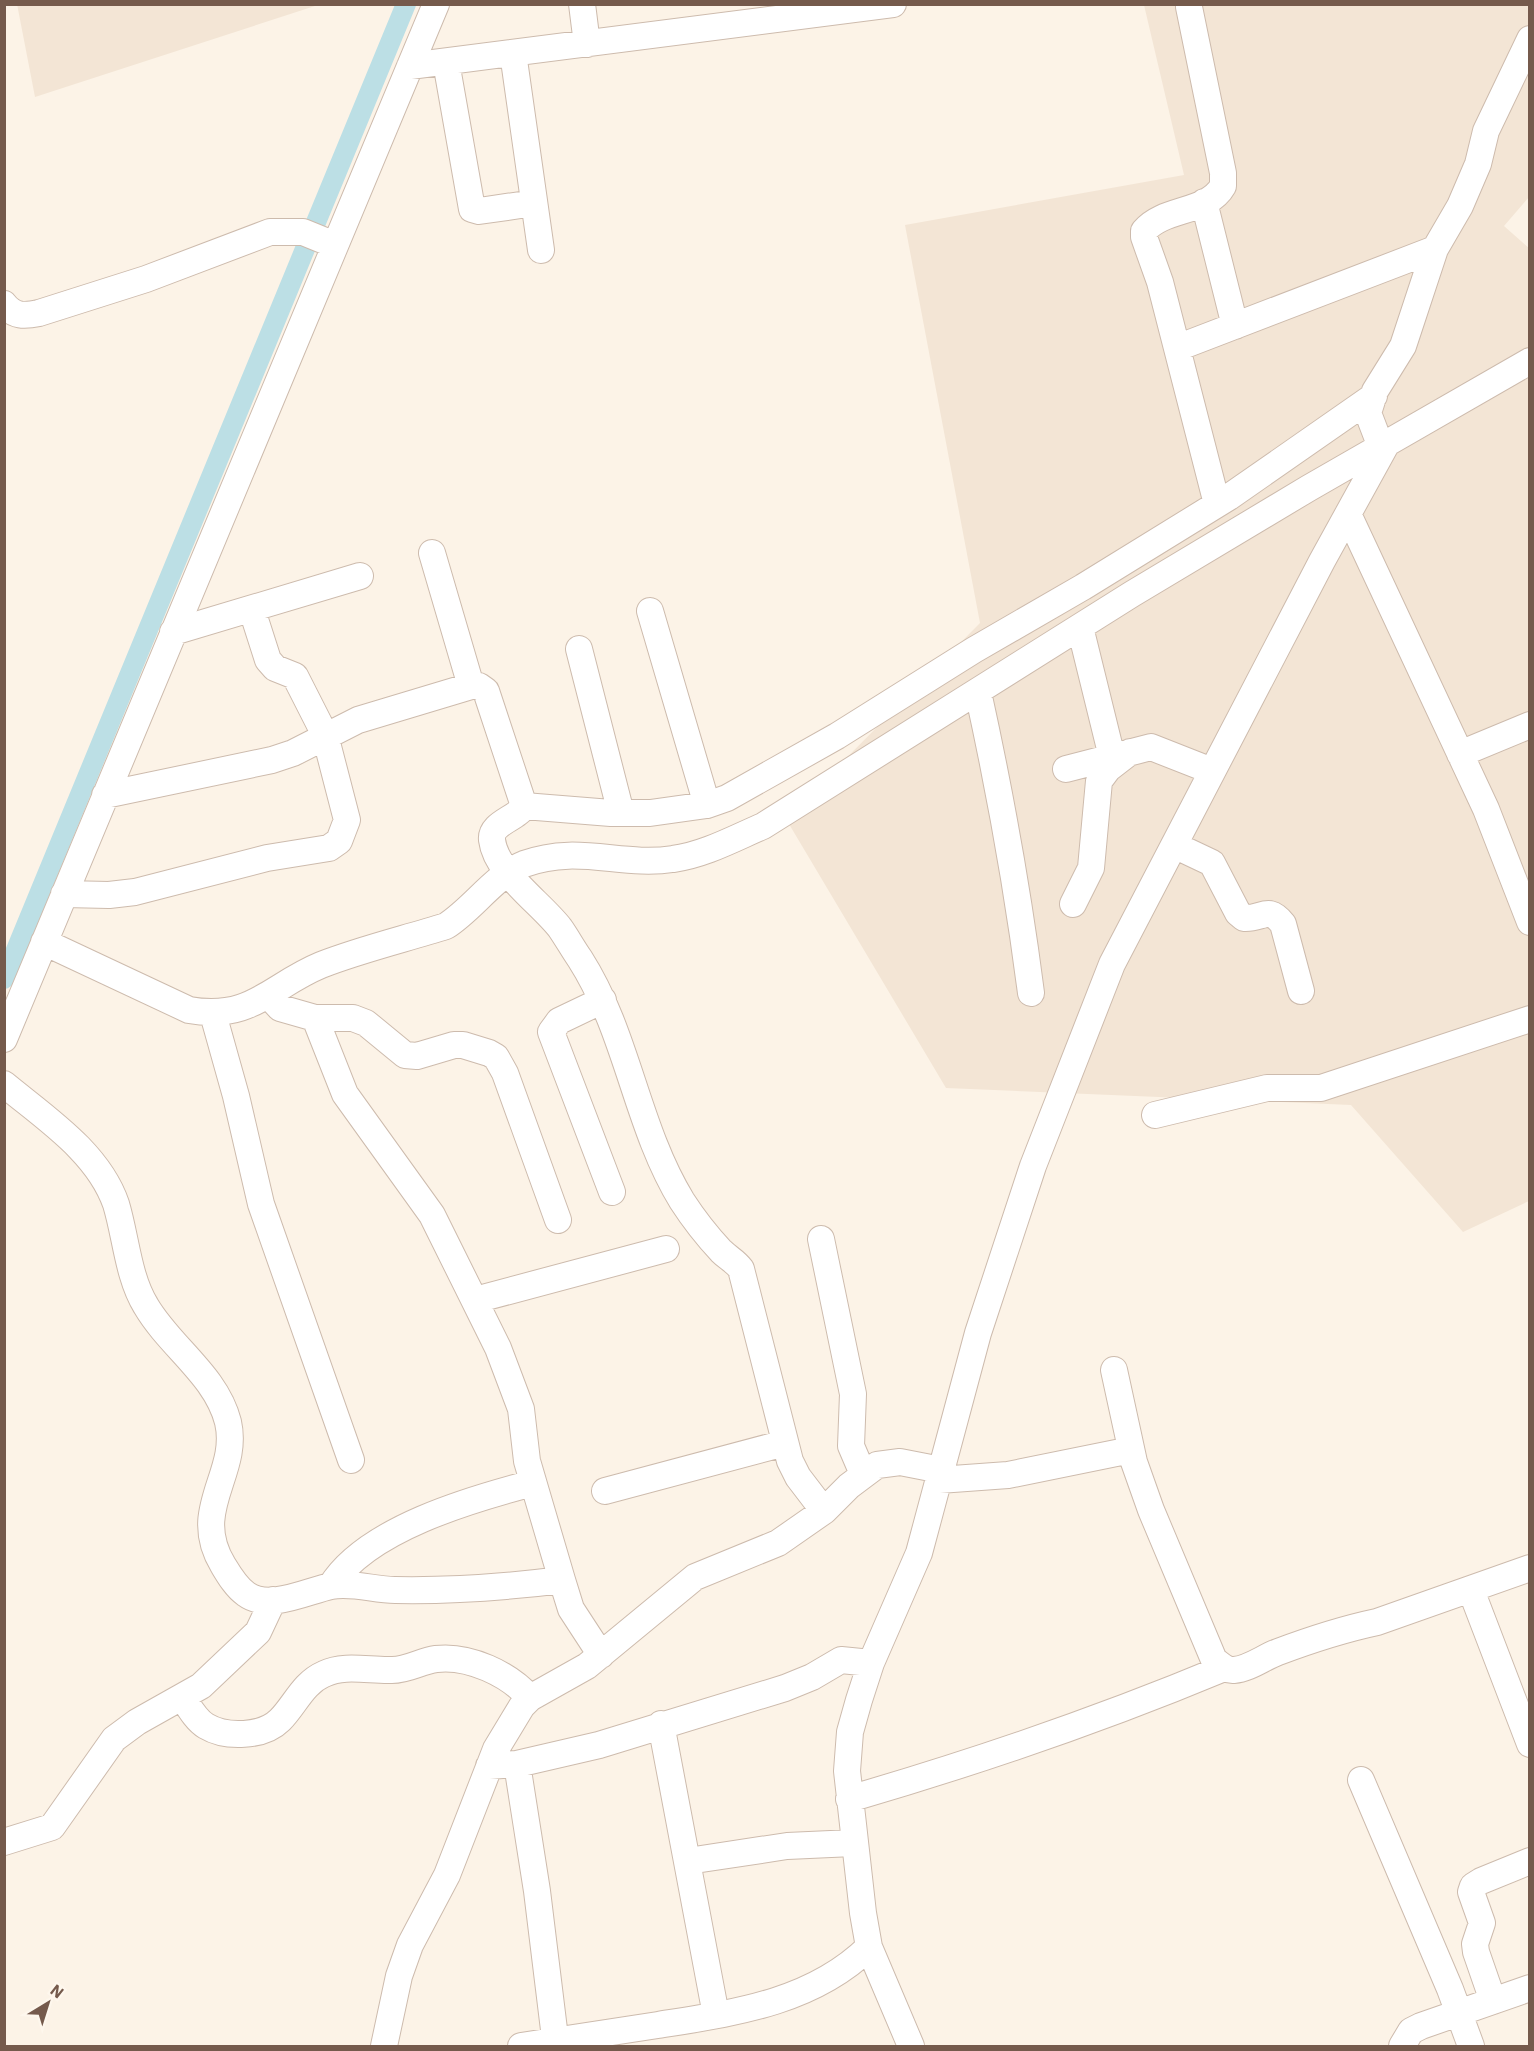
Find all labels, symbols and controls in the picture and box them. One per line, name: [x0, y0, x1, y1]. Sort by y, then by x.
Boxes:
north arrow: [18, 1973, 78, 2033]
text: N: [47, 1980, 68, 2003]

